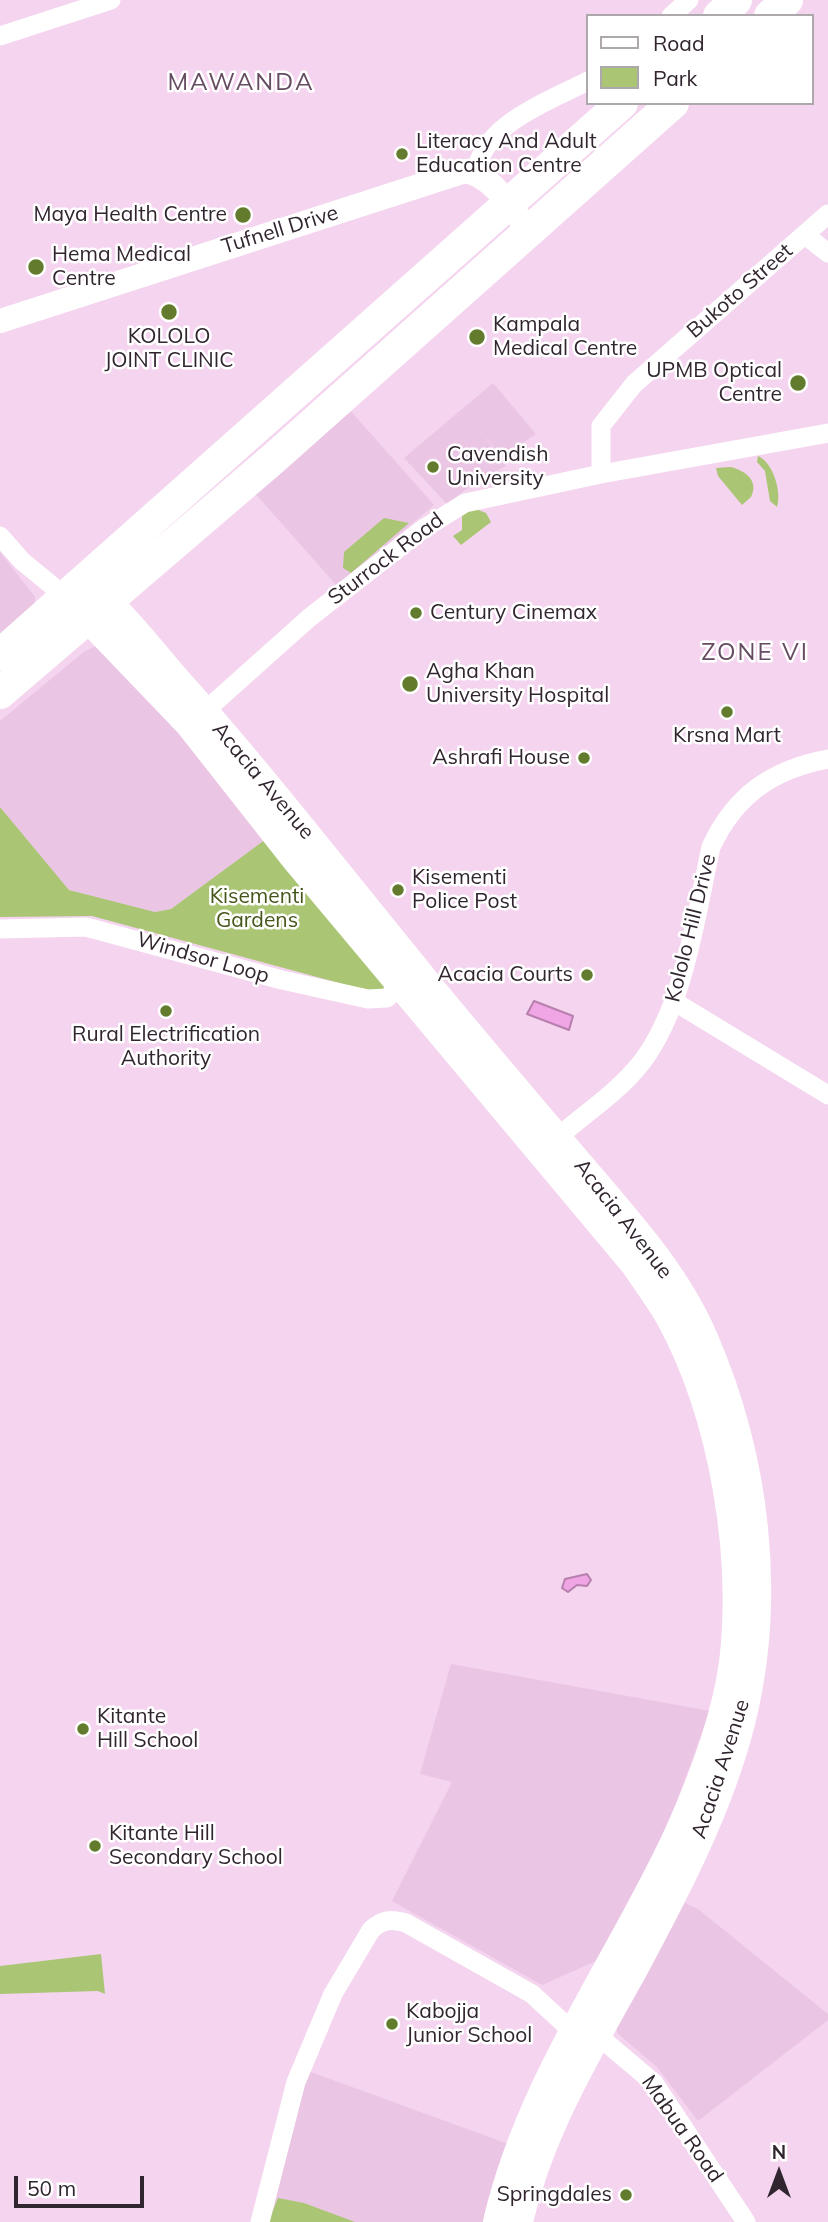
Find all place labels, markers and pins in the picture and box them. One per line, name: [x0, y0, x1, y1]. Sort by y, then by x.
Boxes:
place label: Literacy And Adult Education Centre: [416, 129, 597, 179]
marker: Literacy And Adult Education Centre: [394, 146, 410, 162]
place label: Maya Health Centre: [34, 202, 227, 228]
marker: Maya Health Centre: [233, 205, 253, 225]
place label: Hema Medical Centre: [52, 242, 191, 292]
marker: Hema Medical Centre: [26, 257, 46, 277]
marker: KOLOLO JOINT CLINIC: [159, 302, 179, 322]
place label: Kampala Medical Centre: [493, 312, 637, 362]
place label: KOLOLO JOINT CLINIC: [104, 324, 234, 374]
marker: Kampala Medical Centre: [467, 327, 487, 347]
place label: UPMB Optical Centre: [646, 358, 782, 408]
marker: UPMB Optical Centre: [788, 373, 808, 393]
place label: Cavendish University: [447, 442, 549, 492]
marker: Cavendish University: [425, 459, 441, 475]
place label: Century Cinemax: [430, 600, 597, 626]
marker: Century Cinemax: [408, 605, 424, 621]
place label: Agha Khan University Hospital: [426, 659, 609, 709]
marker: Agha Khan University Hospital: [400, 674, 420, 694]
marker: Krsna Mart: [719, 704, 735, 720]
place label: Krsna Mart: [673, 723, 781, 749]
place label: Ashrafi House: [432, 745, 570, 771]
marker: Ashrafi House: [576, 750, 592, 766]
place label: Kisementi Police Post: [412, 865, 517, 915]
marker: Kisementi Police Post: [390, 882, 406, 898]
place label: Acacia Courts: [438, 962, 573, 988]
marker: Acacia Courts: [579, 967, 595, 983]
marker: Rural Electrification Authority: [158, 1003, 174, 1019]
place label: Rural Electrification Authority: [72, 1022, 260, 1072]
place label: Kitante Hill School: [97, 1704, 198, 1754]
marker: Kitante Hill School: [75, 1721, 91, 1737]
place label: Kitante Hill Secondary School: [109, 1821, 283, 1871]
marker: Kitante Hill Secondary School: [87, 1838, 103, 1854]
place label: Kabojja Junior School: [406, 1999, 532, 2049]
marker: Kabojja Junior School: [384, 2016, 400, 2032]
place label: Springdales: [497, 2182, 612, 2208]
marker: Springdales: [618, 2187, 634, 2203]

